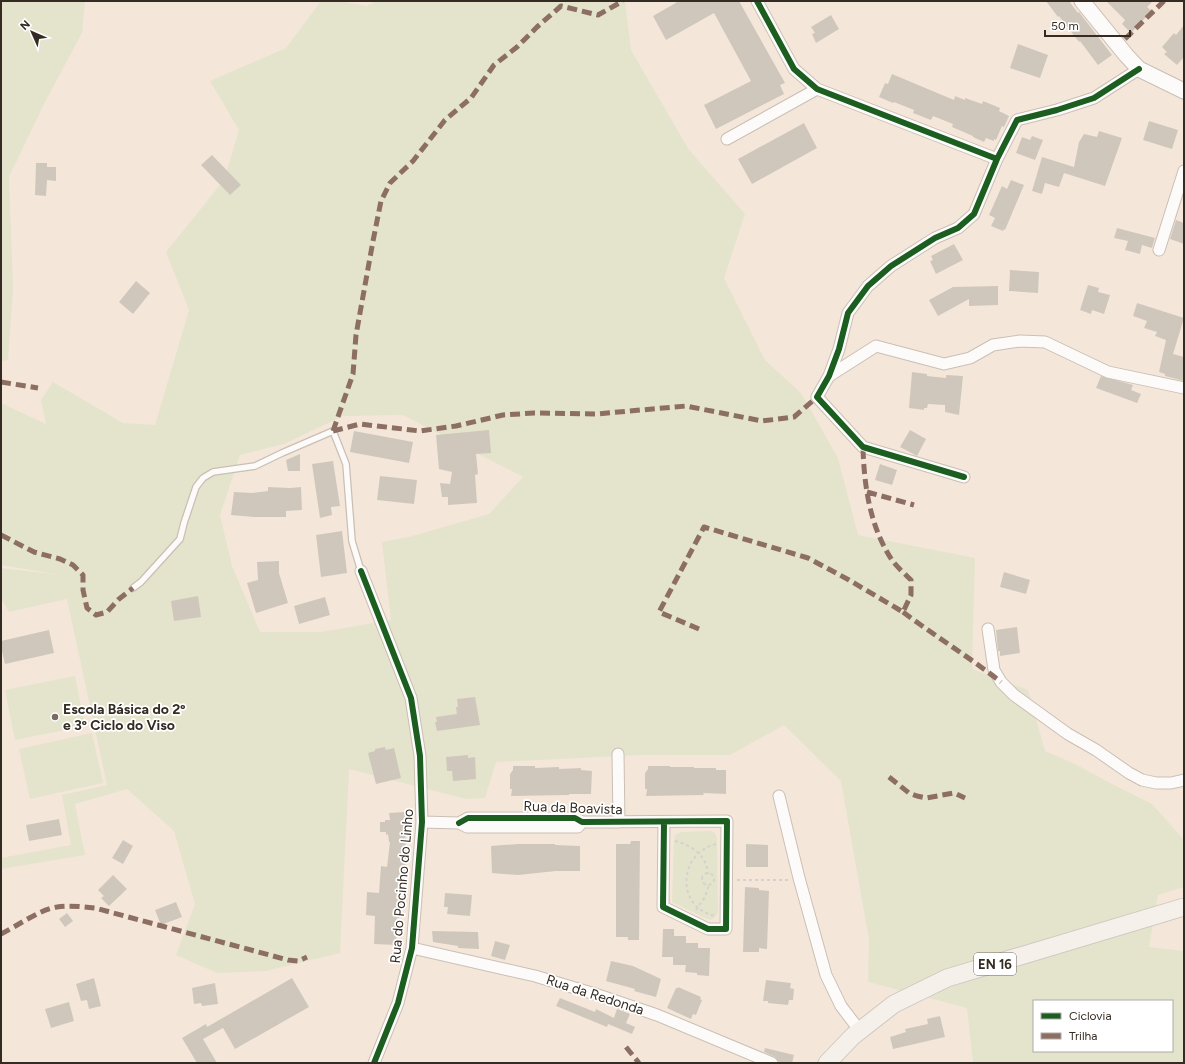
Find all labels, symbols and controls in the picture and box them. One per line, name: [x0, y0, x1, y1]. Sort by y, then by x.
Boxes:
north arrow: [12, 12, 52, 52]
scale bar: [1045, 12, 1130, 38]
text: N: [18, 18, 33, 33]
text: 50 m: [1051, 19, 1079, 33]
place label: Escola Básica do 2º e 3º Ciclo do Viso: [63, 701, 185, 734]
marker: Escola Básica do 2º e 3º Ciclo do Viso: [50, 712, 60, 722]
street label: Rua da Boavista: [523, 798, 623, 818]
street label: Rua do Pocinho do Linho: [387, 808, 417, 964]
road number: EN 16: [974, 953, 1016, 975]
street label: Rua da Redonda: [544, 971, 646, 1019]
legend: [1033, 1000, 1173, 1052]
text: Ciclovia: [1069, 1009, 1112, 1023]
text: Trilha: [1069, 1029, 1097, 1043]

